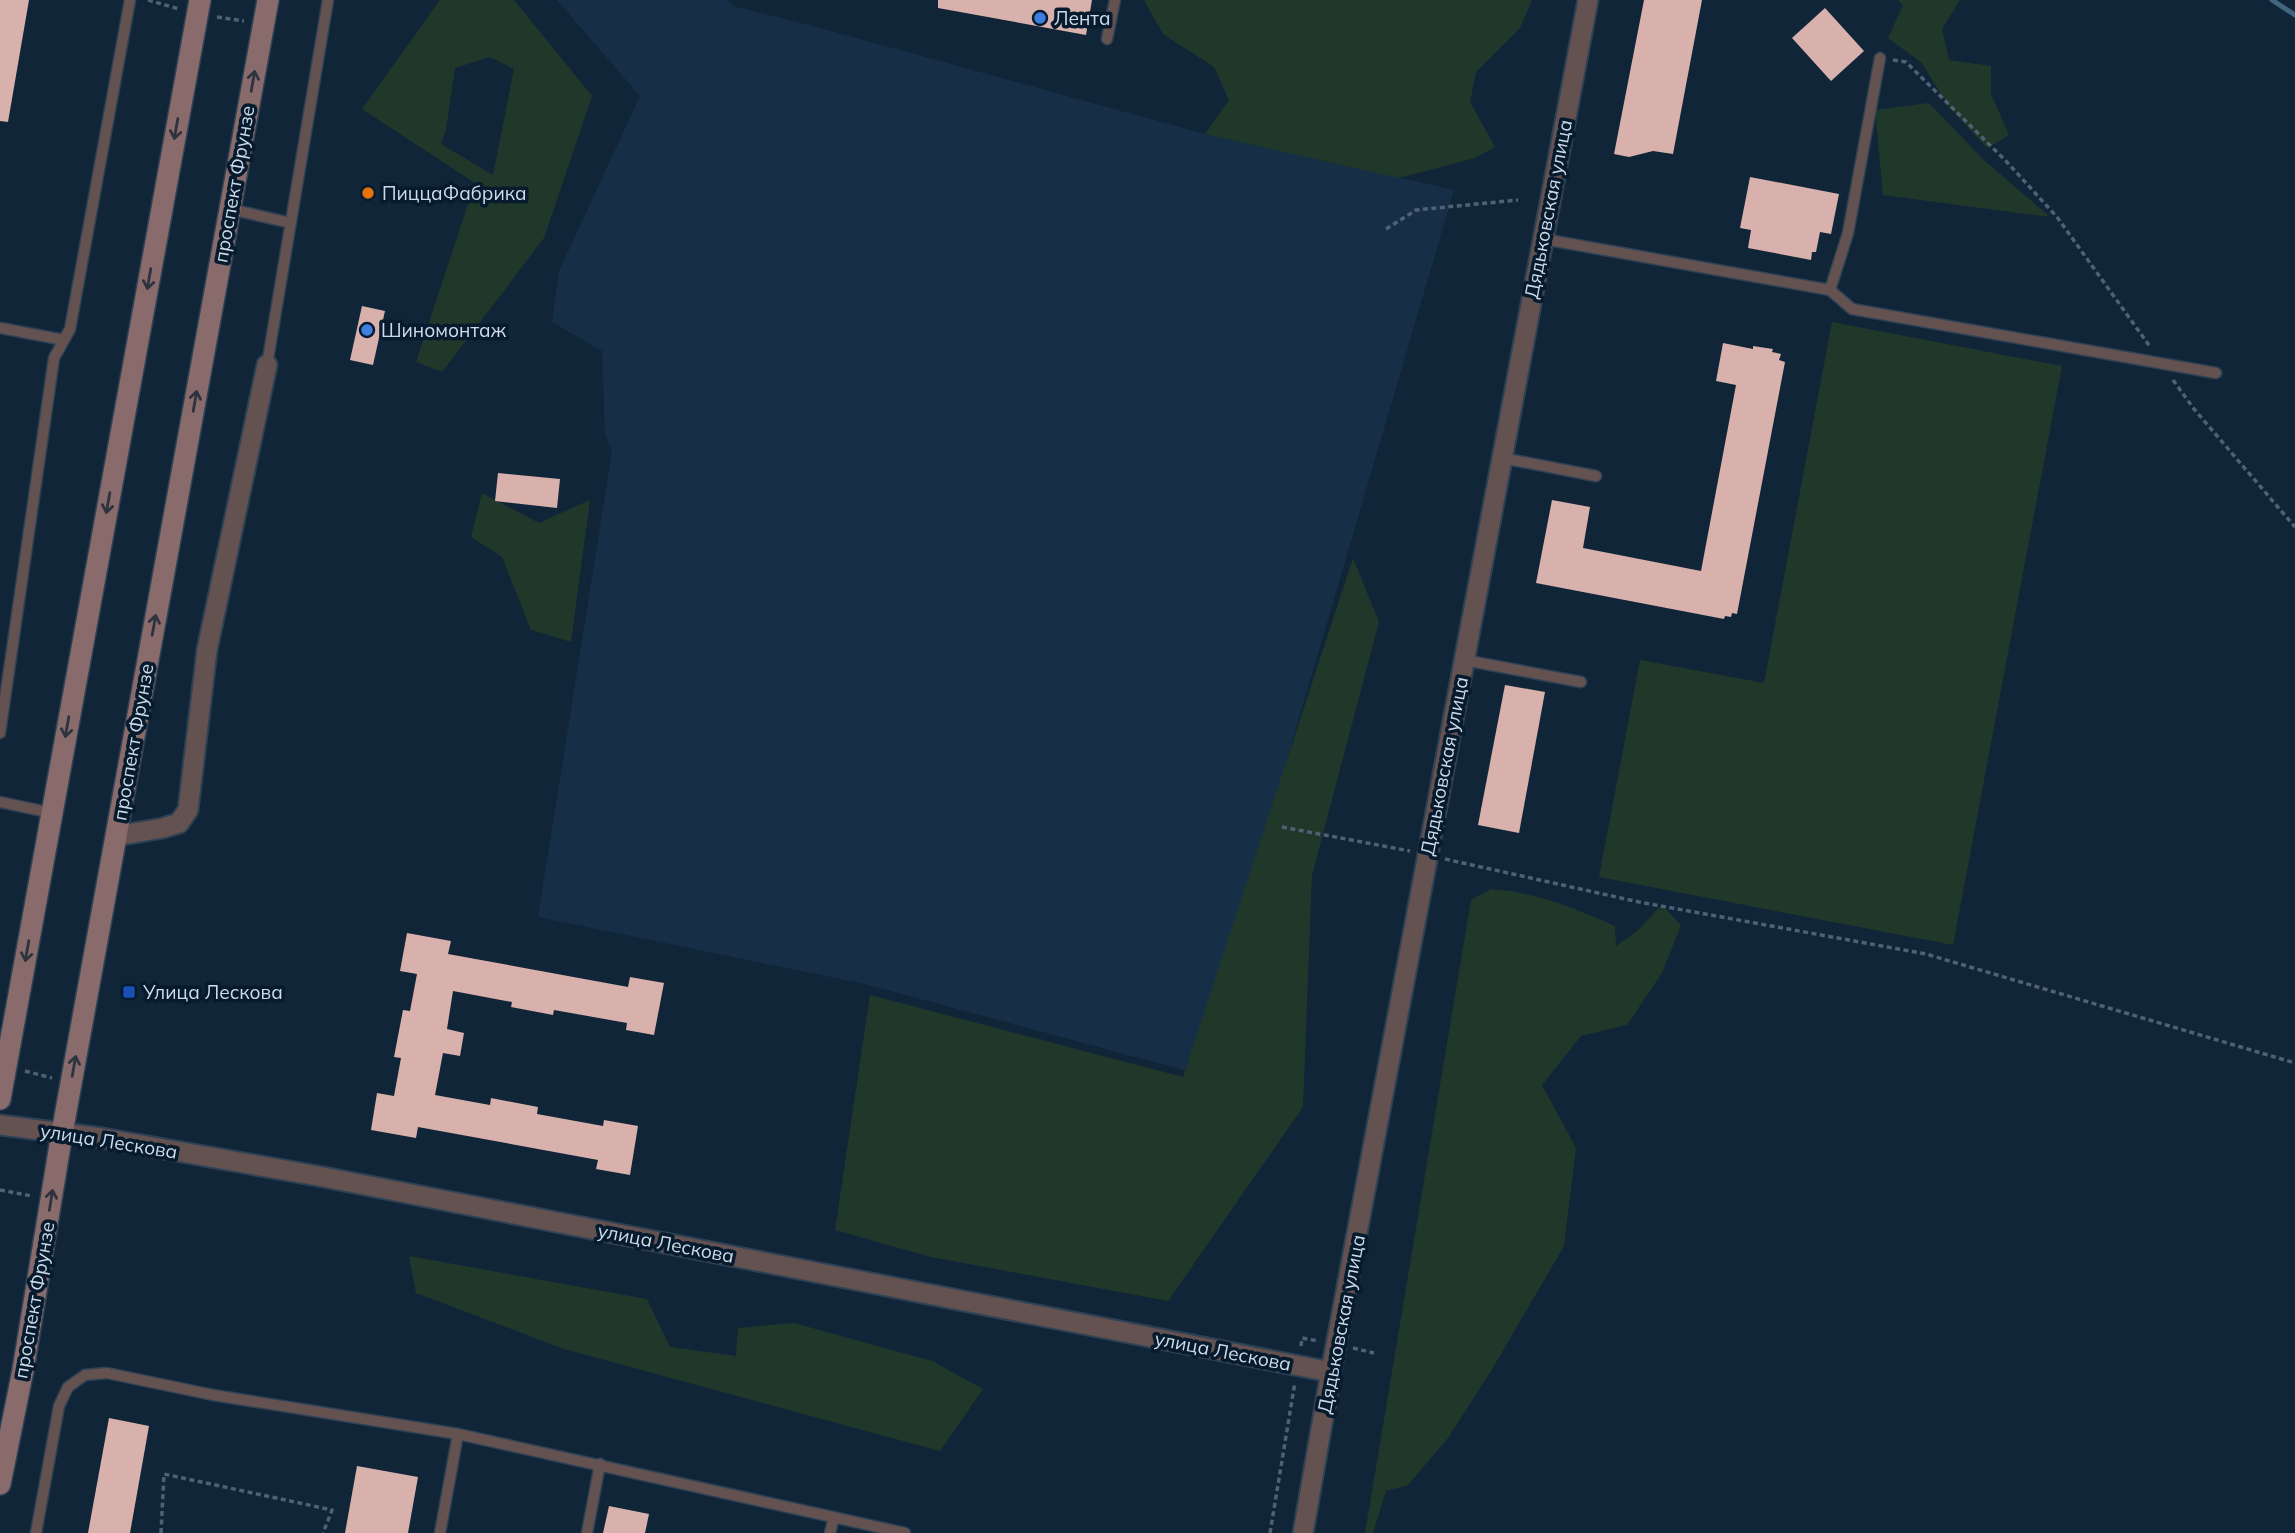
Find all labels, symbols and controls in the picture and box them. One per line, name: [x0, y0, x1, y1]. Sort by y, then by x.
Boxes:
place label: Лента: [1054, 6, 1111, 30]
marker: Лента: [1032, 10, 1048, 26]
one-way arrow: [247, 70, 260, 93]
street label: проспект Фрунзе: [208, 104, 260, 264]
one-way arrow: [169, 117, 182, 140]
street label: Дядьковская улица: [1519, 118, 1577, 300]
place label: ПиццаФабрика: [382, 181, 527, 205]
marker: ПиццаФабрика: [360, 185, 376, 201]
one-way arrow: [142, 267, 155, 290]
place label: Шиномонтаж: [381, 318, 507, 342]
marker: Шиномонтаж: [359, 322, 375, 338]
one-way arrow: [189, 390, 202, 413]
one-way arrow: [101, 491, 114, 514]
one-way arrow: [148, 614, 161, 637]
street label: проспект Фрунзе: [107, 662, 159, 822]
street label: Дядьковская улица: [1415, 675, 1473, 857]
one-way arrow: [60, 715, 73, 738]
one-way arrow: [20, 939, 33, 962]
place label: Улица Лескова: [142, 980, 283, 1004]
marker: Улица Лескова: [121, 984, 137, 1000]
one-way arrow: [68, 1055, 81, 1078]
street label: улица Лескова: [39, 1118, 179, 1164]
one-way arrow: [45, 1189, 58, 1212]
street label: улица Лескова: [596, 1218, 736, 1268]
street label: проспект Фрунзе: [8, 1220, 60, 1380]
street label: Дядьковская улица: [1312, 1233, 1370, 1415]
street label: улица Лескова: [1153, 1326, 1293, 1376]

